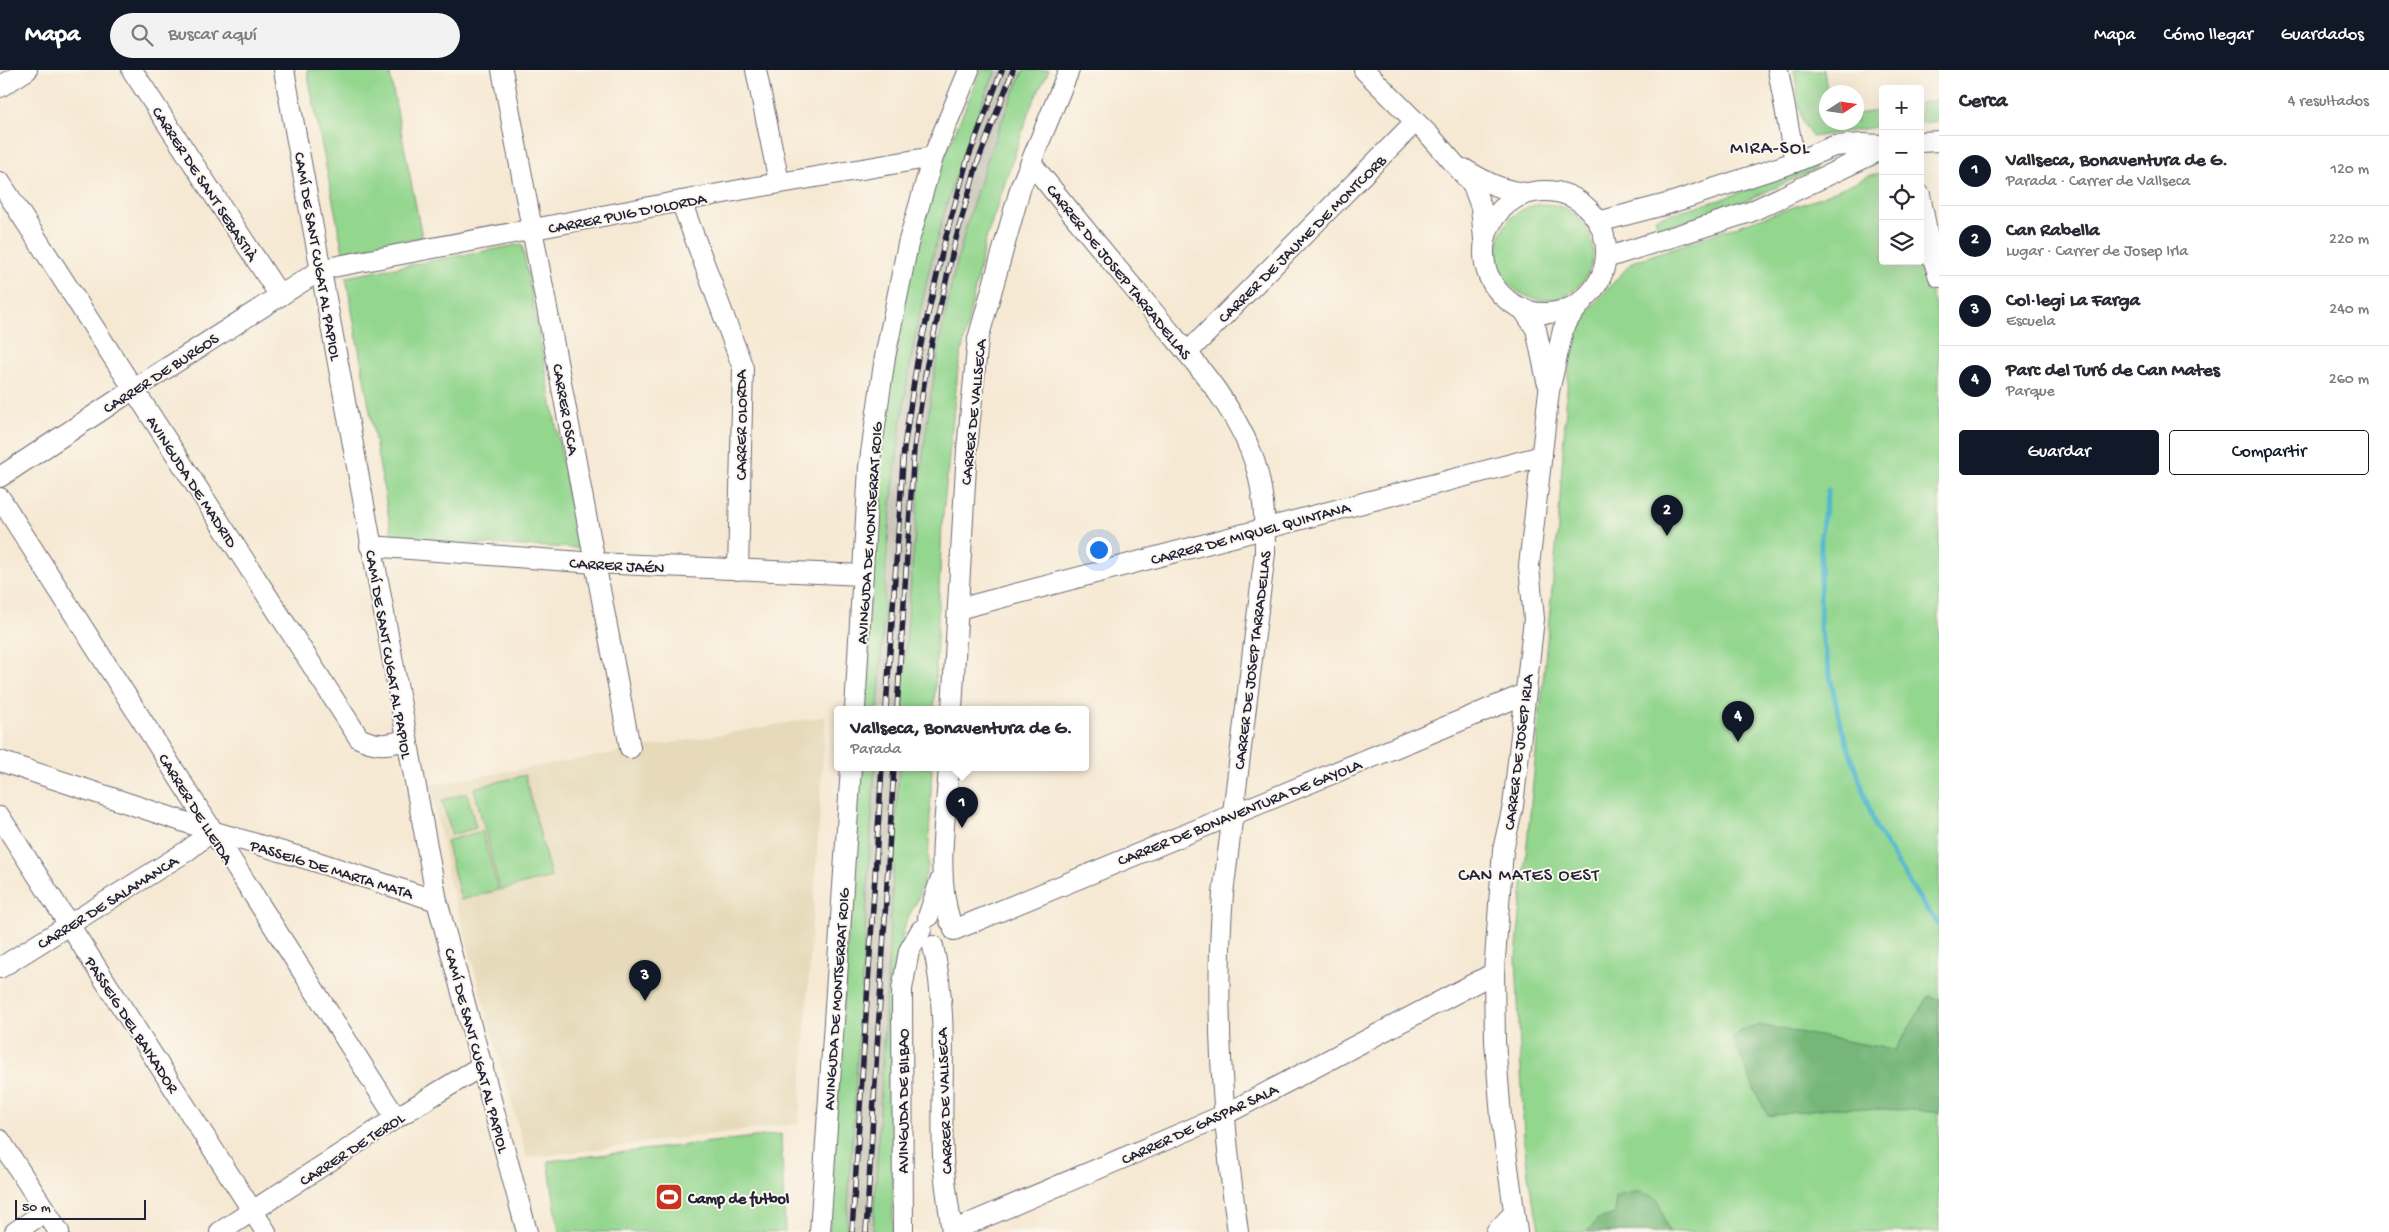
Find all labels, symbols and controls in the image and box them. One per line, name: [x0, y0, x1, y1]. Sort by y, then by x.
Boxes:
search box: [110, 13, 460, 58]
text: Mapa: [25, 21, 80, 50]
icon: search: [128, 21, 156, 49]
text: Buscar aquí: [168, 24, 257, 47]
text: Mapa: [2094, 25, 2135, 46]
text: Cómo llegar: [2163, 25, 2253, 46]
text: Guardados: [2281, 25, 2364, 46]
north arrow: [1819, 85, 1864, 130]
map controls: [1879, 85, 1924, 265]
button: +: [1879, 85, 1924, 130]
text: Cerca: [1959, 90, 2007, 115]
text: 4 resultados: [2288, 93, 2369, 112]
street label: CARRER DE SANT SEBASTIÀ: [146, 104, 262, 267]
button: −: [1879, 130, 1924, 175]
district label: MIRA-SOL: [1730, 138, 1810, 161]
text: Vallseca, Bonaventura de G.: [2006, 150, 2228, 173]
street label: CAMÍ DE SANT CUGAT AL PAPIOL: [288, 151, 344, 363]
street label: CARRER DE JAUME DE MONTCORB: [1216, 152, 1392, 328]
text: 1: [1972, 161, 1978, 180]
text: 120 m: [2330, 161, 2369, 180]
text: Parada · Carrer de Vallseca: [2006, 173, 2190, 192]
button: locate: [1879, 175, 1924, 220]
street label: CARRER DE JOSEP TARRADELLAS: [1041, 182, 1194, 365]
street label: CARRER PUIG D'OLORDA: [547, 190, 710, 240]
button: layers: [1879, 220, 1924, 265]
text: Can Rabella: [2006, 220, 2100, 243]
text: 2: [1971, 231, 1979, 250]
text: 220 m: [2329, 231, 2369, 250]
text: Lugar · Carrer de Josep Irla: [2006, 243, 2188, 262]
text: Col·legi La Farga: [2006, 290, 2140, 313]
text: 3: [1971, 301, 1979, 320]
text: 240 m: [2329, 301, 2369, 320]
text: Escuela: [2006, 313, 2055, 332]
street label: CARRER DE BURGOS: [100, 330, 224, 419]
street label: CARRER DE VALLSECA: [958, 337, 993, 486]
text: Parc del Turó de Can Mates: [2006, 360, 2220, 383]
street label: CARRER OSCA: [546, 363, 581, 458]
street label: CARRER OLORDA: [734, 368, 753, 480]
text: 4: [1971, 371, 1979, 390]
text: 260 m: [2329, 371, 2369, 390]
text: Parque: [2006, 383, 2055, 402]
street label: AVINGUDA DE MADRID: [140, 413, 240, 553]
street label: AVINGUDA DE MONTSERRAT ROIG: [854, 421, 889, 645]
button: Guardar: [1959, 430, 2159, 475]
button: Compartir: [2169, 430, 2369, 475]
pin: 2: [1651, 495, 1683, 536]
street label: CARRER DE MIQUEL QUINTANA: [1149, 499, 1354, 571]
your location: [1086, 537, 1112, 563]
street label: CAMÍ DE SANT CUGAT AL PAPIOL: [359, 549, 415, 761]
street label: CARRER DE JOSEP TARRADELLAS: [1232, 549, 1277, 771]
street label: CARRER JAÉN: [569, 556, 665, 579]
street label: CARRER DE JOSEP IRLA: [1501, 672, 1540, 831]
pin: 4: [1722, 701, 1754, 742]
popup: [834, 706, 1089, 771]
text: Vallseca, Bonaventura de G.: [851, 718, 1072, 741]
text: Parada: [851, 741, 901, 760]
street label: CARRER DE LLEIDA: [152, 751, 236, 870]
street label: CARRER DE BONAVENTURA DE GAYOLA: [1116, 756, 1366, 872]
pin: 1: [946, 787, 978, 828]
street label: PASSEIG DE MARTA MATA: [246, 837, 416, 906]
street label: CARRER DE SALAMANCA: [35, 852, 184, 955]
district label: CAN MATES OEST: [1458, 866, 1600, 887]
street label: AVINGUDA DE MONTSERRAT ROIG: [821, 887, 856, 1111]
street label: CAMÍ DE SANT CUGAT AL PAPIOL: [438, 946, 512, 1156]
street label: PASSEIG DEL BAIXADOR: [78, 953, 182, 1098]
pin: 3: [629, 960, 661, 1001]
street label: CARRER DE VALLSECA: [934, 1026, 959, 1175]
street label: AVINGUDA DE BILBAO: [896, 1028, 915, 1173]
street label: CARRER DE GASPAR SALA: [1119, 1081, 1283, 1171]
street label: CARRER DE TEROL: [297, 1109, 410, 1192]
sports icon: Camp de futbol: [654, 1182, 684, 1212]
place label: Camp de futbol: [687, 1190, 790, 1210]
scale bar: [15, 1197, 146, 1220]
text: 50 m: [22, 1200, 51, 1217]

